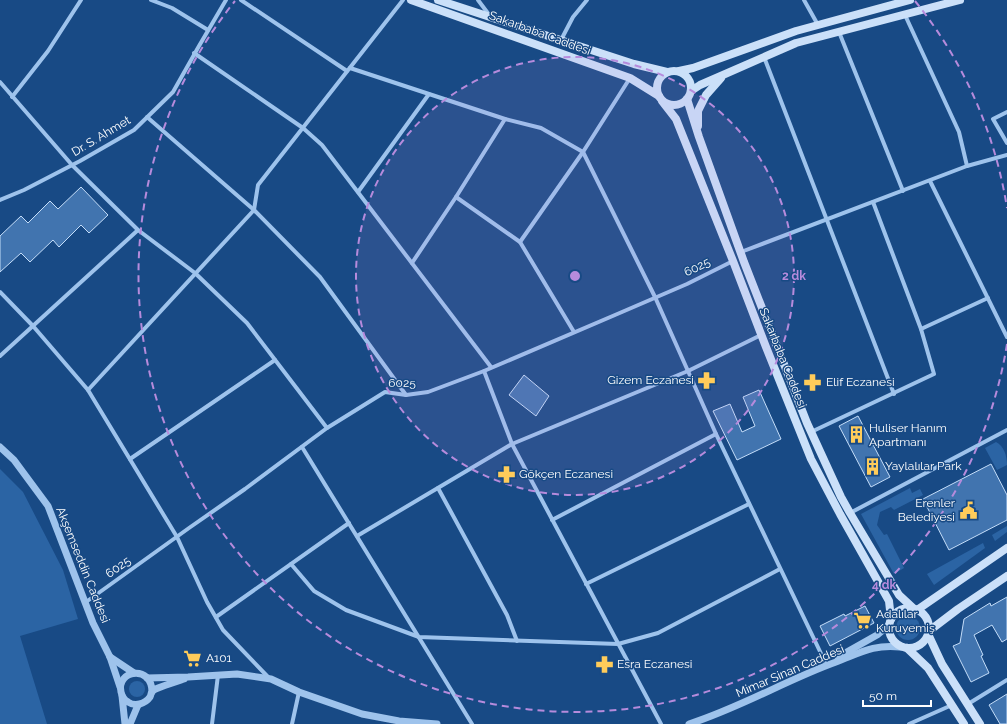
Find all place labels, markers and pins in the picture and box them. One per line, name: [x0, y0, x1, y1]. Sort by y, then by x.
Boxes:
centre of rings: [568, 269, 582, 283]
pharmacy icon: Gizem Eczanesi: [697, 370, 717, 390]
pharmacy icon: Elif Eczanesi: [803, 372, 823, 392]
place label: Gizem Eczanesi: [607, 373, 694, 387]
place label: Elif Eczanesi: [826, 375, 895, 389]
place label: Huliser Hanım Apartmanı: [869, 421, 947, 449]
building icon: Huliser Hanım Apartmanı: [846, 425, 866, 445]
building icon: Yaylalılar Park: [862, 456, 882, 476]
place label: Yaylalılar Park: [885, 459, 962, 473]
pharmacy icon: Gökçen Eczanesi: [496, 464, 516, 484]
place label: Gökçen Eczanesi: [519, 467, 613, 481]
place label: Erenler Belediyesi: [898, 496, 956, 524]
public building icon: Erenler Belediyesi: [958, 500, 978, 520]
place label: Adalılar Kuruyemiş: [876, 607, 935, 635]
supermarket icon: Adalılar Kuruyemiş: [853, 611, 873, 631]
supermarket icon: A101: [183, 648, 203, 668]
place label: A101: [206, 651, 232, 665]
pharmacy icon: Esra Eczanesi: [594, 654, 614, 674]
place label: Esra Eczanesi: [617, 657, 692, 671]

